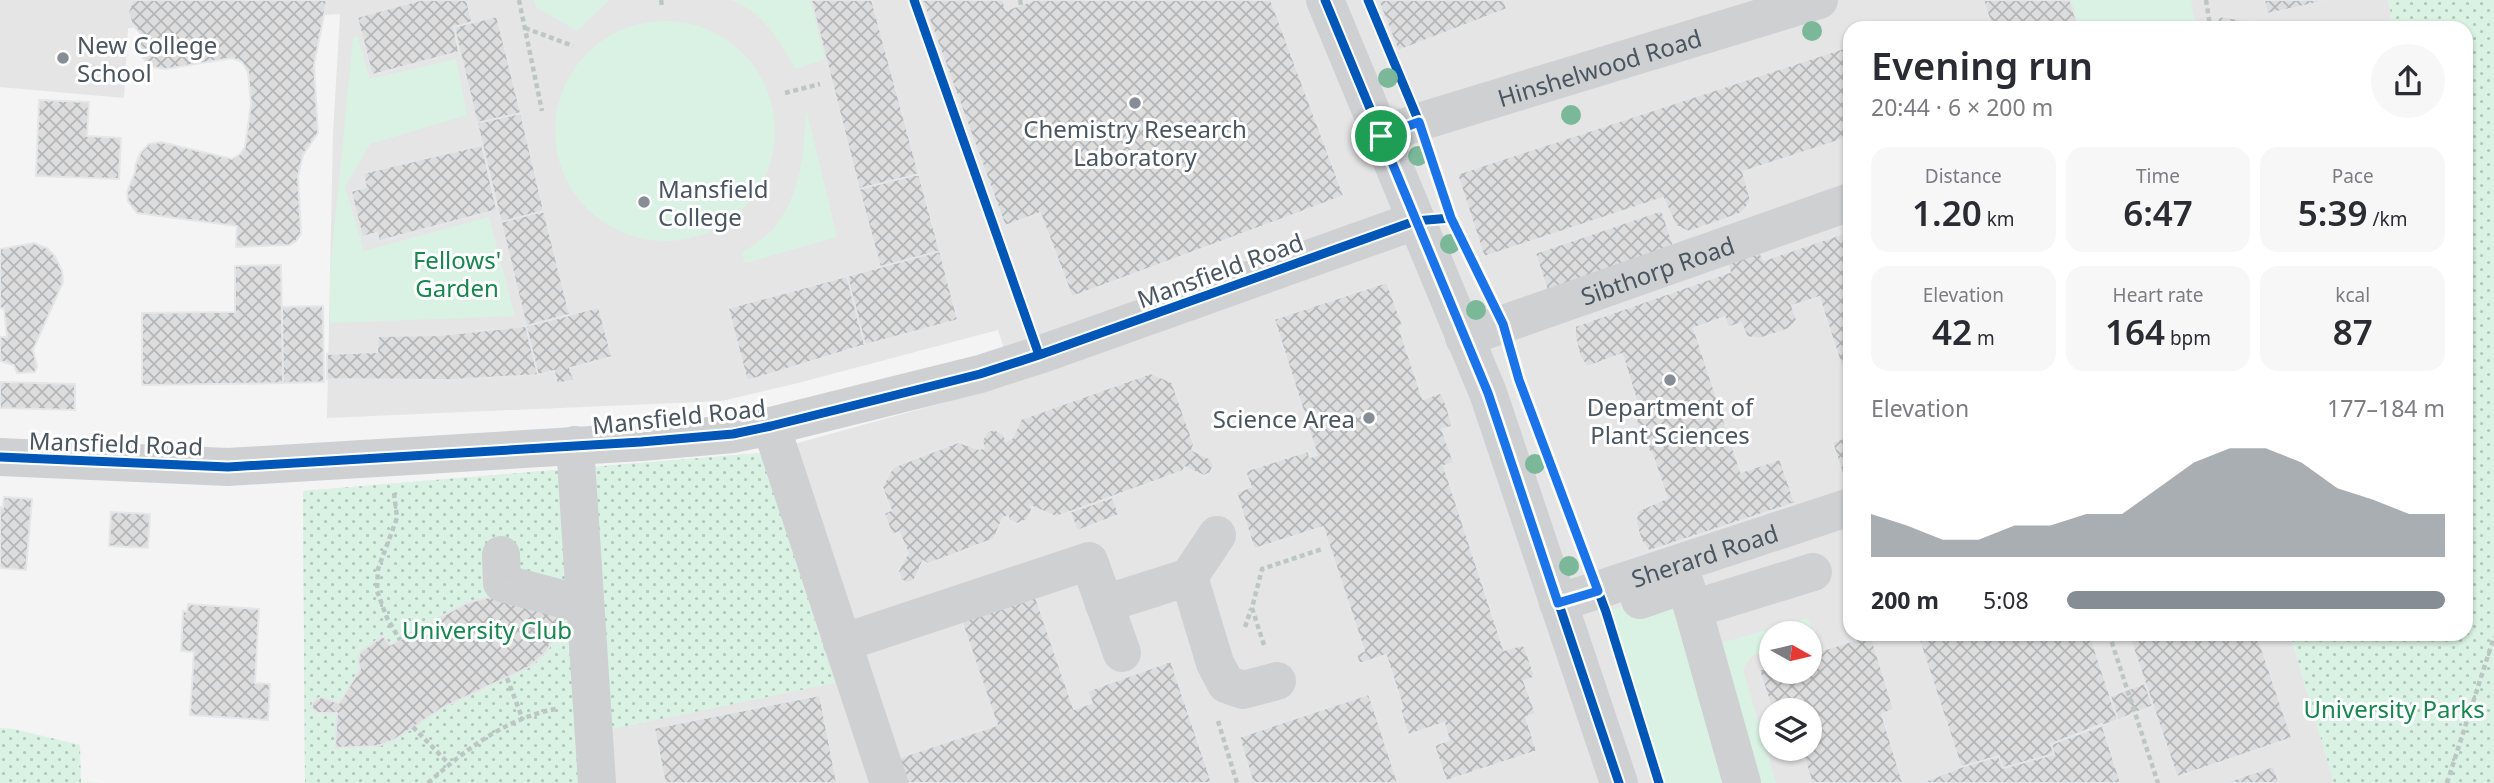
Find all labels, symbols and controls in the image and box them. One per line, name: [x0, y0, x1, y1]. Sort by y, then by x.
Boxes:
street label: Hinshelwood Road: [1493, 20, 1705, 114]
place label: New College School: [77, 28, 217, 89]
text: Evening run: [1871, 39, 2093, 91]
button: share: [2371, 44, 2445, 118]
marker: New College School: [55, 50, 71, 66]
text: 20:44 · 6 × 200 m: [1871, 91, 2053, 123]
marker: Chemistry Research Laboratory: [1127, 95, 1143, 111]
pin: [1351, 106, 1411, 166]
place label: Chemistry Research Laboratory: [1023, 112, 1247, 173]
icon: arrive: [1362, 117, 1400, 155]
text: Distance: [1925, 163, 2002, 189]
text: Time: [2136, 163, 2180, 189]
text: Pace: [2332, 163, 2374, 189]
place label: Mansfield College: [658, 172, 769, 233]
text: 1.20: [1912, 189, 1982, 236]
text: 6:47: [2123, 189, 2193, 236]
text: 5:39: [2298, 189, 2368, 236]
marker: Mansfield College: [636, 194, 652, 210]
text: km: [1982, 206, 2015, 232]
text: /km: [2368, 206, 2407, 232]
street label: Mansfield Road: [1132, 225, 1308, 315]
street label: Sibthorp Road: [1576, 228, 1739, 312]
park label: Fellows' Garden: [413, 243, 501, 304]
text: Elevation: [1923, 282, 2004, 308]
text: Heart rate: [2113, 282, 2203, 308]
text: kcal: [2335, 282, 2370, 308]
text: 42: [1932, 308, 1972, 355]
text: 164: [2105, 308, 2165, 355]
text: 87: [2333, 308, 2373, 355]
text: m: [1972, 325, 1995, 351]
text: bpm: [2165, 325, 2211, 351]
marker: Department of Plant Sciences: [1662, 372, 1678, 388]
street label: Mansfield Road: [591, 390, 767, 442]
place label: Department of Plant Sciences: [1587, 390, 1755, 451]
text: Elevation: [1871, 392, 1969, 424]
text: 177–184 m: [2327, 392, 2445, 424]
place label: Science Area: [1213, 402, 1355, 435]
marker: Science Area: [1361, 410, 1377, 426]
street label: Mansfield Road: [28, 423, 204, 463]
street label: Sherard Road: [1627, 515, 1782, 594]
text: 200 m: [1871, 584, 1939, 616]
text: 5:08: [1983, 584, 2029, 616]
park label: University Club: [402, 613, 572, 646]
north arrow: [1759, 621, 1822, 684]
map controls: [1759, 621, 1822, 761]
park label: University Parks: [2303, 692, 2485, 725]
button: layers: [1759, 698, 1822, 761]

